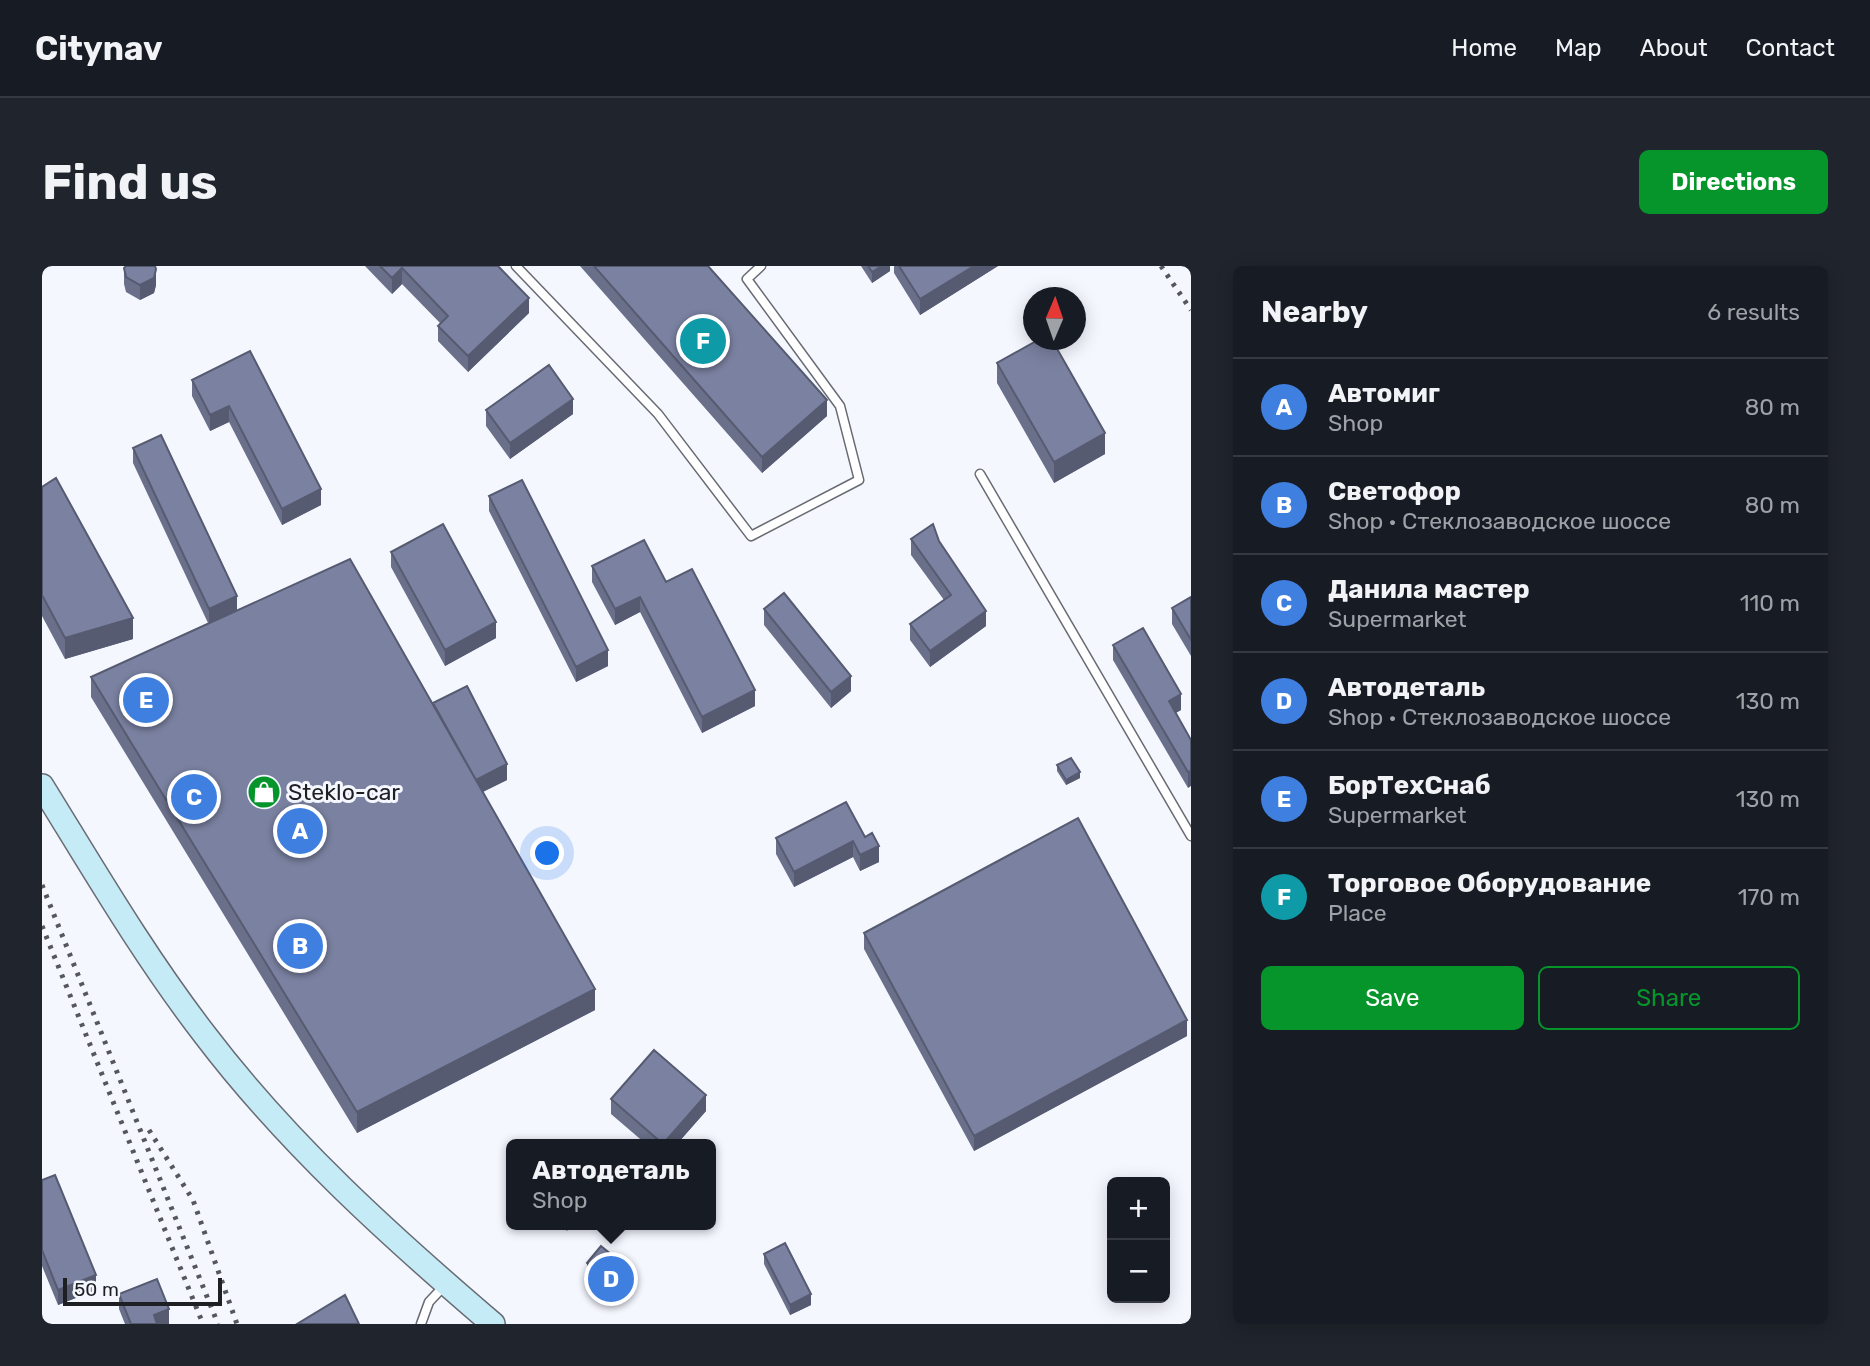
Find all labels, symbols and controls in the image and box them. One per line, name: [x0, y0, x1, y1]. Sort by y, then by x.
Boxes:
text: Citynav: [35, 29, 163, 68]
text: Home: [1451, 34, 1517, 62]
text: Map: [1555, 34, 1602, 62]
text: About: [1640, 34, 1708, 62]
text: Contact: [1746, 34, 1835, 62]
button: Directions: [1639, 150, 1828, 214]
text: Find us: [42, 153, 218, 211]
north arrow: [1023, 287, 1086, 350]
text: Nearby: [1261, 294, 1368, 330]
text: 6 results: [1707, 298, 1800, 326]
pin: F: [680, 315, 726, 367]
text: Автомиг: [1328, 378, 1440, 409]
text: A: [1276, 393, 1292, 421]
text: 80 m: [1745, 393, 1800, 421]
text: Shop: [1328, 409, 1383, 437]
text: Светофор: [1328, 476, 1461, 507]
text: B: [1276, 491, 1292, 519]
text: 80 m: [1745, 491, 1800, 519]
text: Shop · Стеклозаводское шоссе: [1328, 507, 1671, 535]
text: Данила мастер: [1328, 574, 1530, 605]
text: C: [1276, 589, 1292, 617]
text: 110 m: [1740, 589, 1800, 617]
text: Supermarket: [1328, 605, 1466, 633]
text: Автодеталь: [1328, 672, 1485, 703]
pin: E: [123, 674, 169, 726]
text: D: [1276, 687, 1292, 715]
text: 130 m: [1736, 687, 1800, 715]
text: Shop · Стеклозаводское шоссе: [1328, 703, 1671, 731]
text: БорТехСнаб: [1328, 770, 1491, 801]
pin: C: [171, 771, 217, 823]
shop icon: Steklo-car: [245, 773, 283, 811]
place label: Steklo-car: [288, 778, 400, 806]
text: E: [1277, 785, 1291, 813]
text: 130 m: [1736, 785, 1800, 813]
text: Supermarket: [1328, 801, 1466, 829]
pin: A: [277, 805, 323, 857]
your location: [530, 836, 564, 870]
text: Торговое Оборудование: [1328, 868, 1651, 899]
text: F: [1277, 883, 1291, 911]
text: 170 m: [1738, 883, 1800, 911]
text: Place: [1328, 899, 1387, 927]
pin: B: [277, 920, 323, 972]
button: Save: [1261, 966, 1524, 1030]
button: Share: [1538, 966, 1800, 1030]
popup: [506, 1139, 716, 1230]
text: Автодеталь: [532, 1155, 690, 1186]
map controls: [1107, 1177, 1170, 1303]
button: +: [1107, 1177, 1170, 1240]
text: Shop: [532, 1186, 588, 1214]
button: −: [1107, 1240, 1170, 1303]
pin: D: [588, 1253, 634, 1305]
scale bar: [63, 1275, 222, 1307]
text: 50 m: [74, 1278, 119, 1301]

